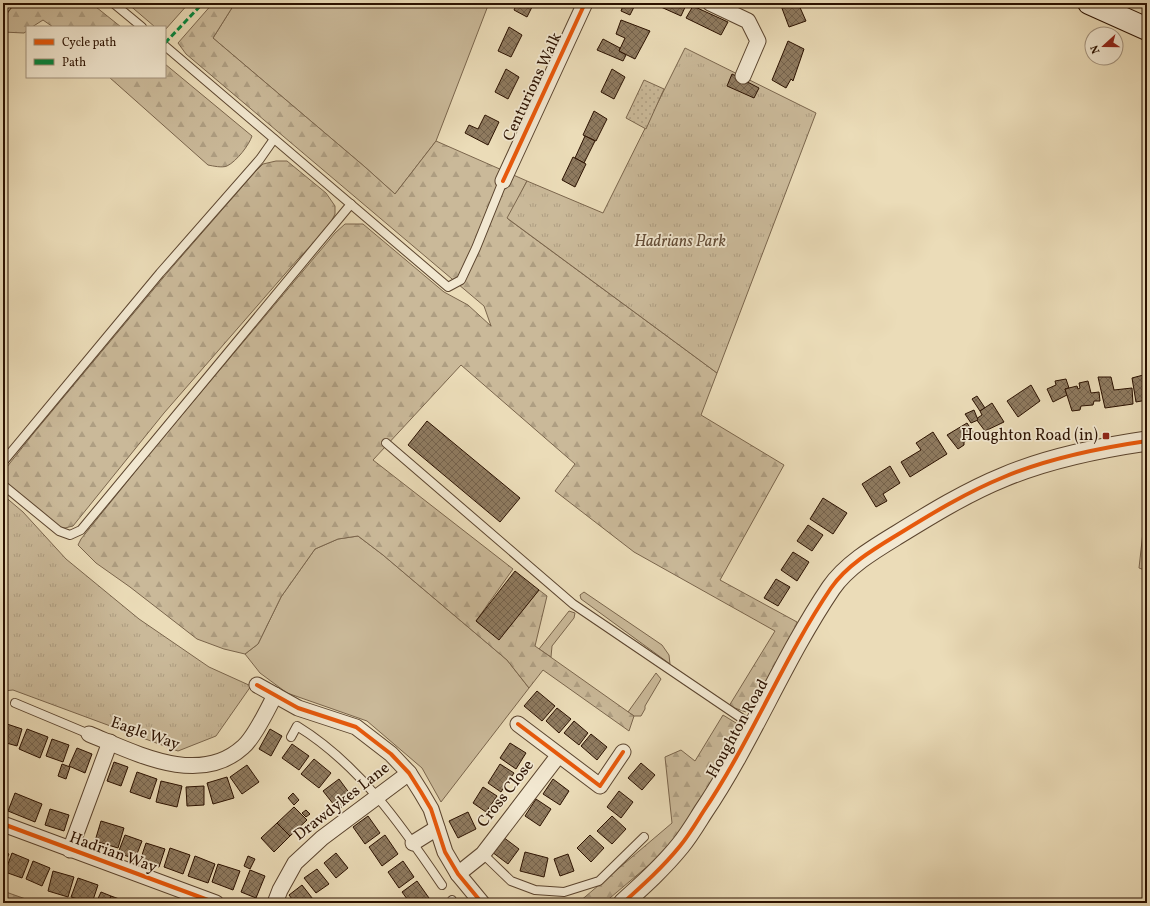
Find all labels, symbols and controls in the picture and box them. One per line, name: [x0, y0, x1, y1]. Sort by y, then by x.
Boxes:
legend: [26, 26, 166, 78]
north arrow: [1084, 26, 1124, 66]
street label: Centurions Walk: [498, 29, 568, 145]
text: Cycle path: [62, 35, 117, 51]
text: N: [1088, 43, 1104, 55]
text: Path: [62, 55, 86, 71]
park label: Hadrians Park: [634, 231, 726, 253]
place label: Houghton Road (in): [961, 425, 1098, 447]
marker: Houghton Road (in): [1101, 431, 1111, 441]
street label: Houghton Road: [702, 675, 774, 783]
street label: Eagle Way: [107, 712, 183, 756]
street label: Cross Close: [472, 755, 540, 833]
street label: Drawdykes Lane: [290, 758, 394, 846]
street label: Hadrian Way: [66, 827, 160, 879]

